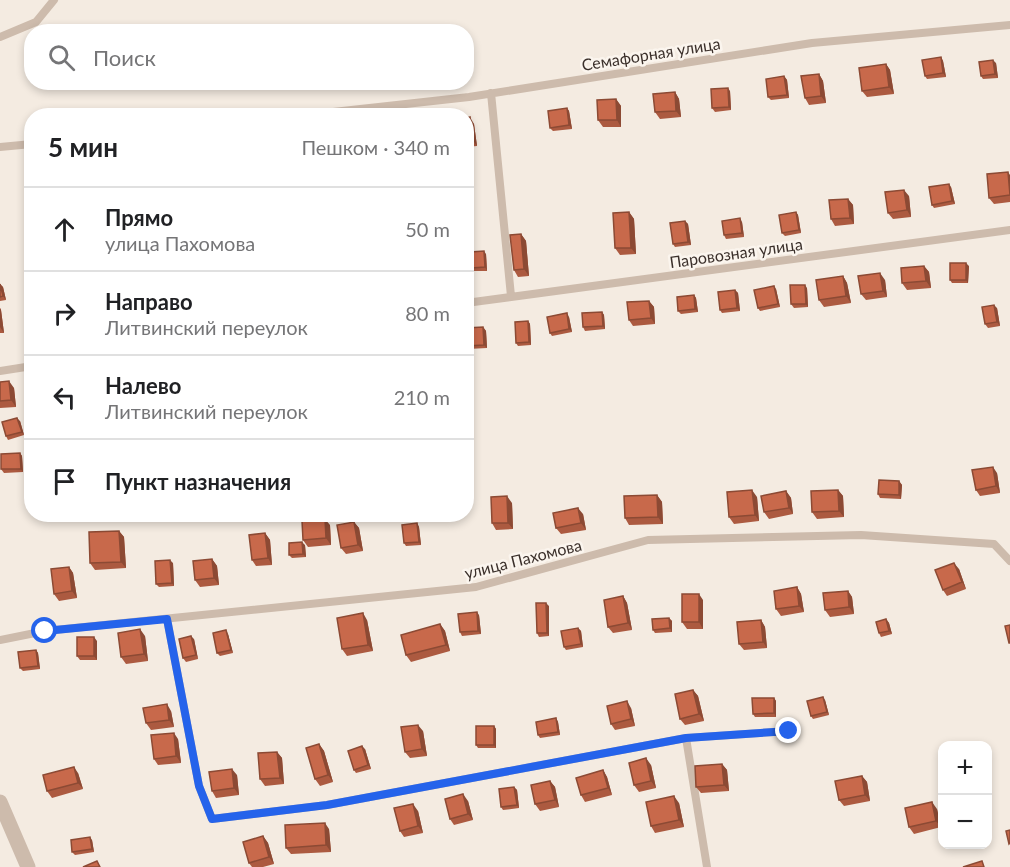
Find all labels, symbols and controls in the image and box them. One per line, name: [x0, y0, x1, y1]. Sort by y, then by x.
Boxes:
search box: [24, 24, 474, 90]
street label: Семафорная улица: [580, 33, 722, 74]
icon: search: [45, 41, 78, 74]
text: Поиск: [93, 44, 156, 71]
text: 5 мин: [48, 131, 118, 163]
text: Пешком · 340 m: [301, 135, 450, 159]
text: Прямо: [105, 204, 173, 231]
icon: ahead: [48, 213, 81, 246]
text: 50 m: [405, 217, 450, 241]
text: улица Пахомова: [105, 231, 255, 255]
street label: Паровозная улица: [668, 234, 804, 271]
text: Направо: [105, 288, 193, 315]
icon: right: [48, 297, 81, 330]
text: 80 m: [405, 301, 450, 325]
text: Литвинский переулок: [105, 315, 308, 339]
text: Налево: [105, 372, 181, 399]
icon: left: [48, 381, 81, 414]
text: 210 m: [394, 385, 450, 409]
text: Литвинский переулок: [105, 399, 308, 423]
icon: arrive: [48, 465, 81, 498]
text: Пункт назначения: [105, 468, 291, 495]
street label: улица Пахомова: [462, 535, 584, 582]
route start: [31, 617, 57, 643]
route end: [775, 717, 801, 743]
map controls: [938, 741, 992, 849]
button: +: [938, 741, 992, 795]
button: −: [938, 795, 992, 849]

